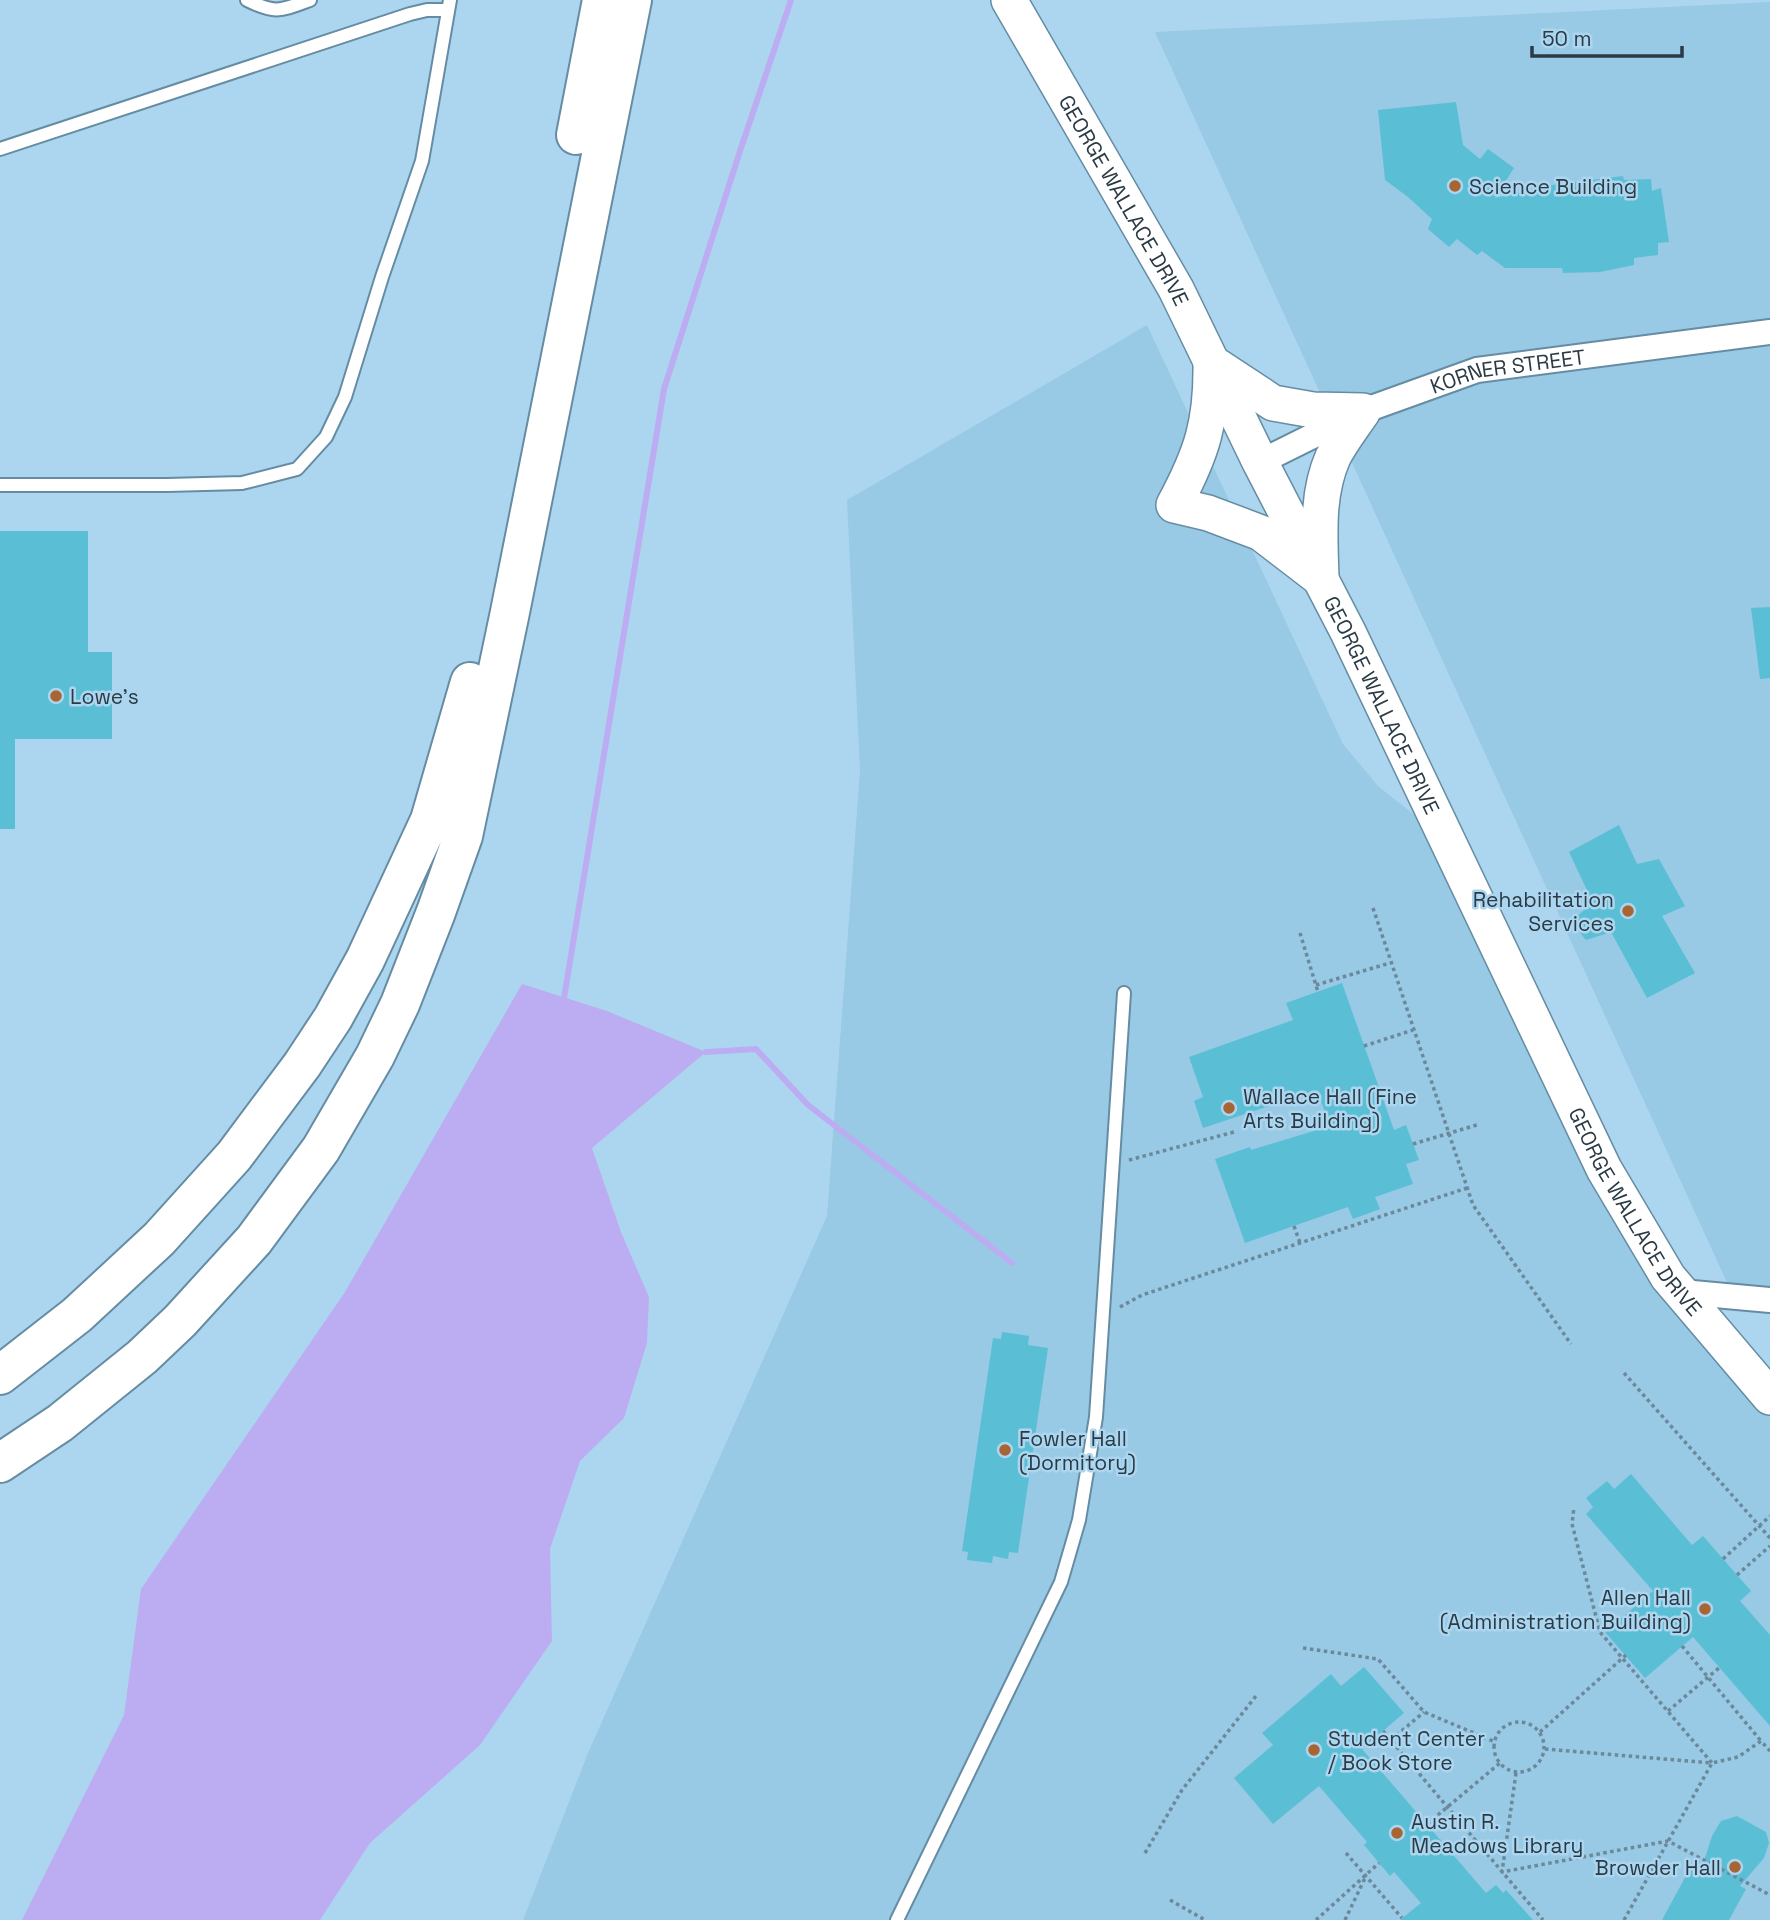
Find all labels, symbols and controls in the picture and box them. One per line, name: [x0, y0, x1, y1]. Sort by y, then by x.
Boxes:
scale bar: [1532, 14, 1682, 58]
text: 50 m: [1542, 25, 1592, 52]
street label: GEORGE WALLACE DRIVE: [1053, 90, 1195, 310]
place label: Science Building: [1469, 173, 1637, 200]
marker: Science Building: [1447, 178, 1463, 194]
street label: KORNER STREET: [1426, 343, 1587, 399]
street label: GEORGE WALLACE DRIVE: [1318, 591, 1446, 818]
place label: Lowe's: [70, 683, 139, 710]
marker: Lowe's: [48, 688, 64, 704]
place label: Rehabilitation Services: [1473, 886, 1614, 937]
marker: Rehabilitation Services: [1620, 903, 1636, 919]
place label: Wallace Hall (Fine Arts Building): [1243, 1083, 1417, 1134]
marker: Wallace Hall (Fine Arts Building): [1221, 1100, 1237, 1116]
street label: GEORGE WALLACE DRIVE: [1563, 1103, 1708, 1321]
place label: Fowler Hall (Dormitory): [1019, 1425, 1136, 1476]
marker: Fowler Hall (Dormitory): [997, 1442, 1013, 1458]
place label: Allen Hall (Administration Building): [1440, 1584, 1691, 1635]
marker: Allen Hall (Administration Building): [1697, 1601, 1713, 1617]
place label: Student Center / Book Store: [1328, 1725, 1485, 1776]
marker: Student Center / Book Store: [1306, 1742, 1322, 1758]
place label: Austin R. Meadows Library: [1411, 1808, 1583, 1859]
marker: Austin R. Meadows Library: [1389, 1825, 1405, 1841]
place label: Browder Hall: [1595, 1854, 1721, 1881]
marker: Browder Hall: [1727, 1859, 1743, 1875]

